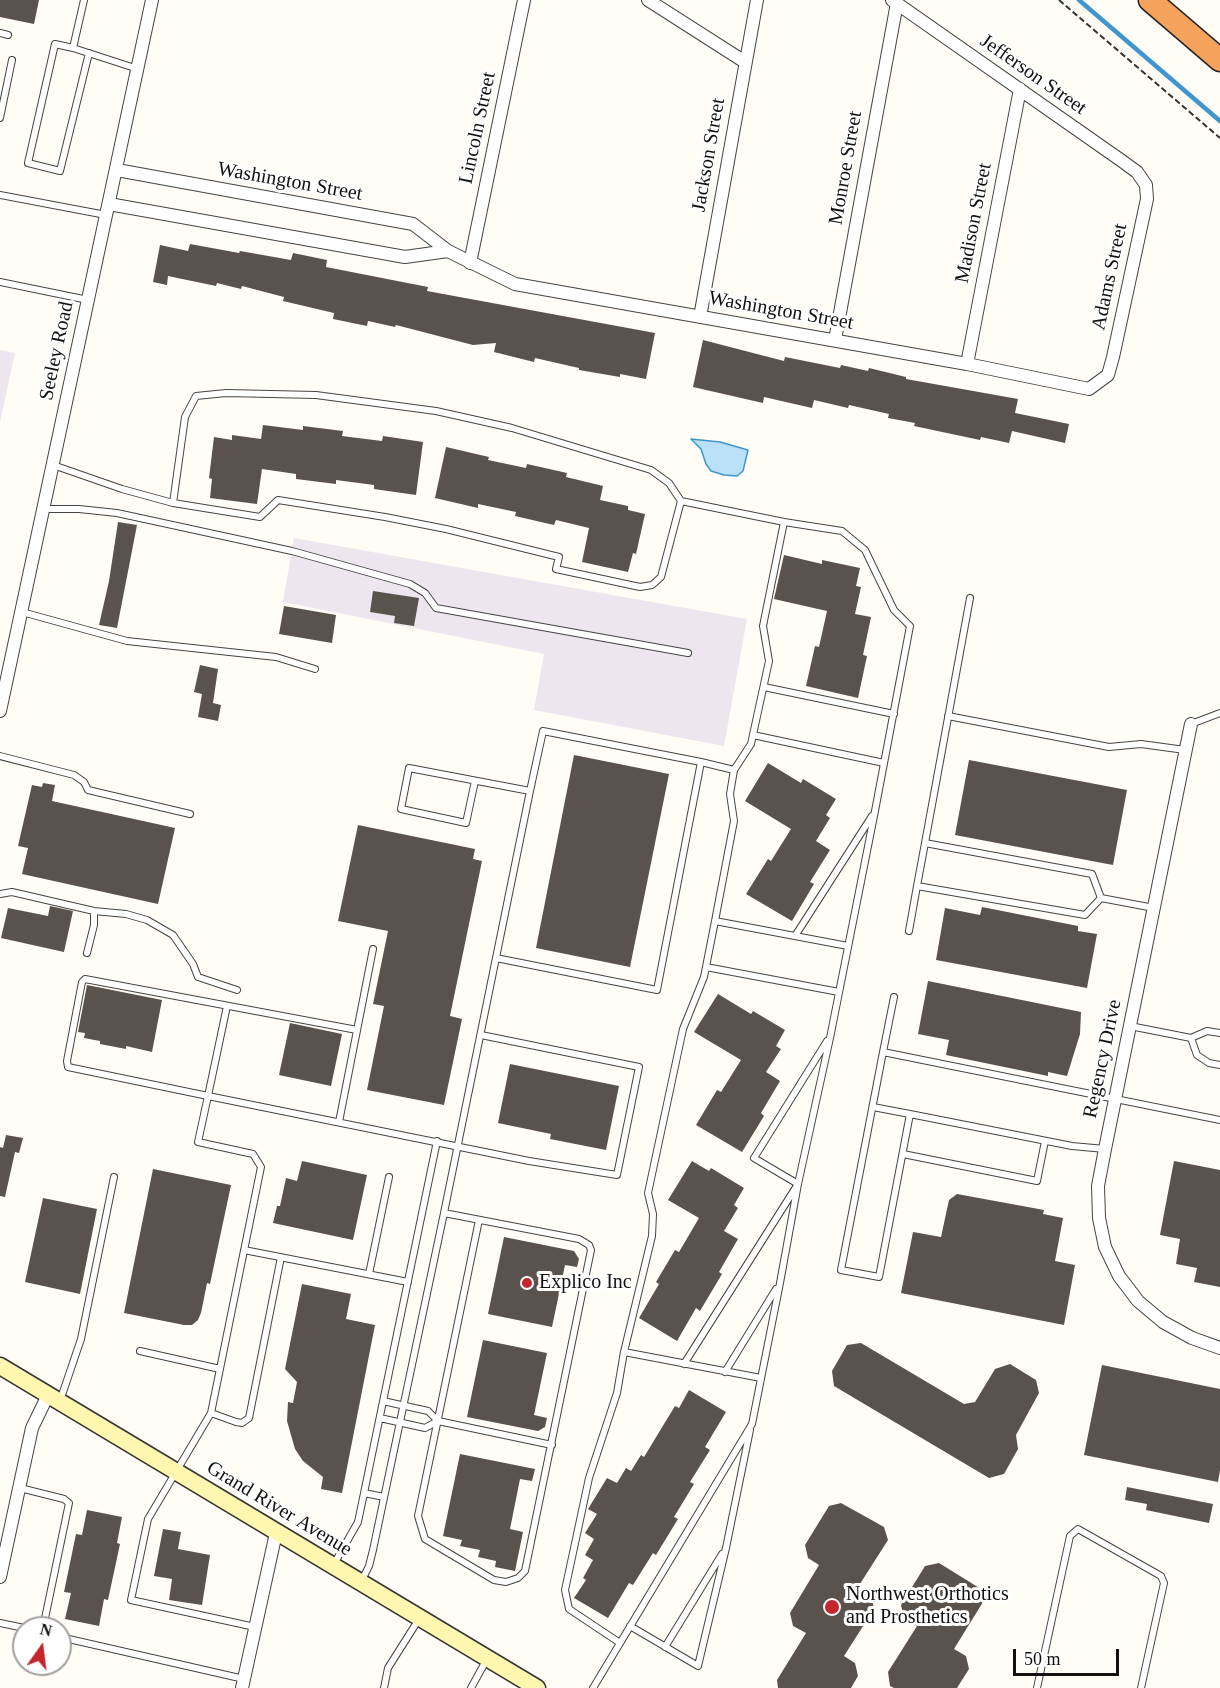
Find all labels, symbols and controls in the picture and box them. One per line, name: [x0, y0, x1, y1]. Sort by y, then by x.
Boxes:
street label: Jefferson Street: [975, 29, 1091, 121]
street label: Lincoln Street: [454, 70, 502, 186]
street label: Jackson Street: [687, 96, 731, 214]
street label: Monroe Street: [824, 109, 868, 227]
street label: Washington Street: [216, 157, 364, 207]
street label: Madison Street: [951, 161, 997, 285]
street label: Adams Street: [1087, 222, 1133, 332]
street label: Washington Street: [707, 286, 855, 336]
street label: Seeley Road: [35, 299, 79, 403]
street label: Regency Drive: [1079, 998, 1127, 1120]
place label: Explico Inc: [539, 1271, 632, 1295]
marker: Explico Inc: [520, 1276, 534, 1290]
street label: Grand River Avenue: [202, 1456, 356, 1562]
place label: Northwest Orthotics and Prosthetics: [846, 1583, 1009, 1630]
marker: Northwest Orthotics and Prosthetics: [823, 1598, 841, 1616]
north arrow: [12, 1616, 72, 1676]
text: N: [38, 1620, 54, 1640]
scale bar: [1016, 1637, 1122, 1675]
text: 50 m: [1024, 1649, 1061, 1669]

